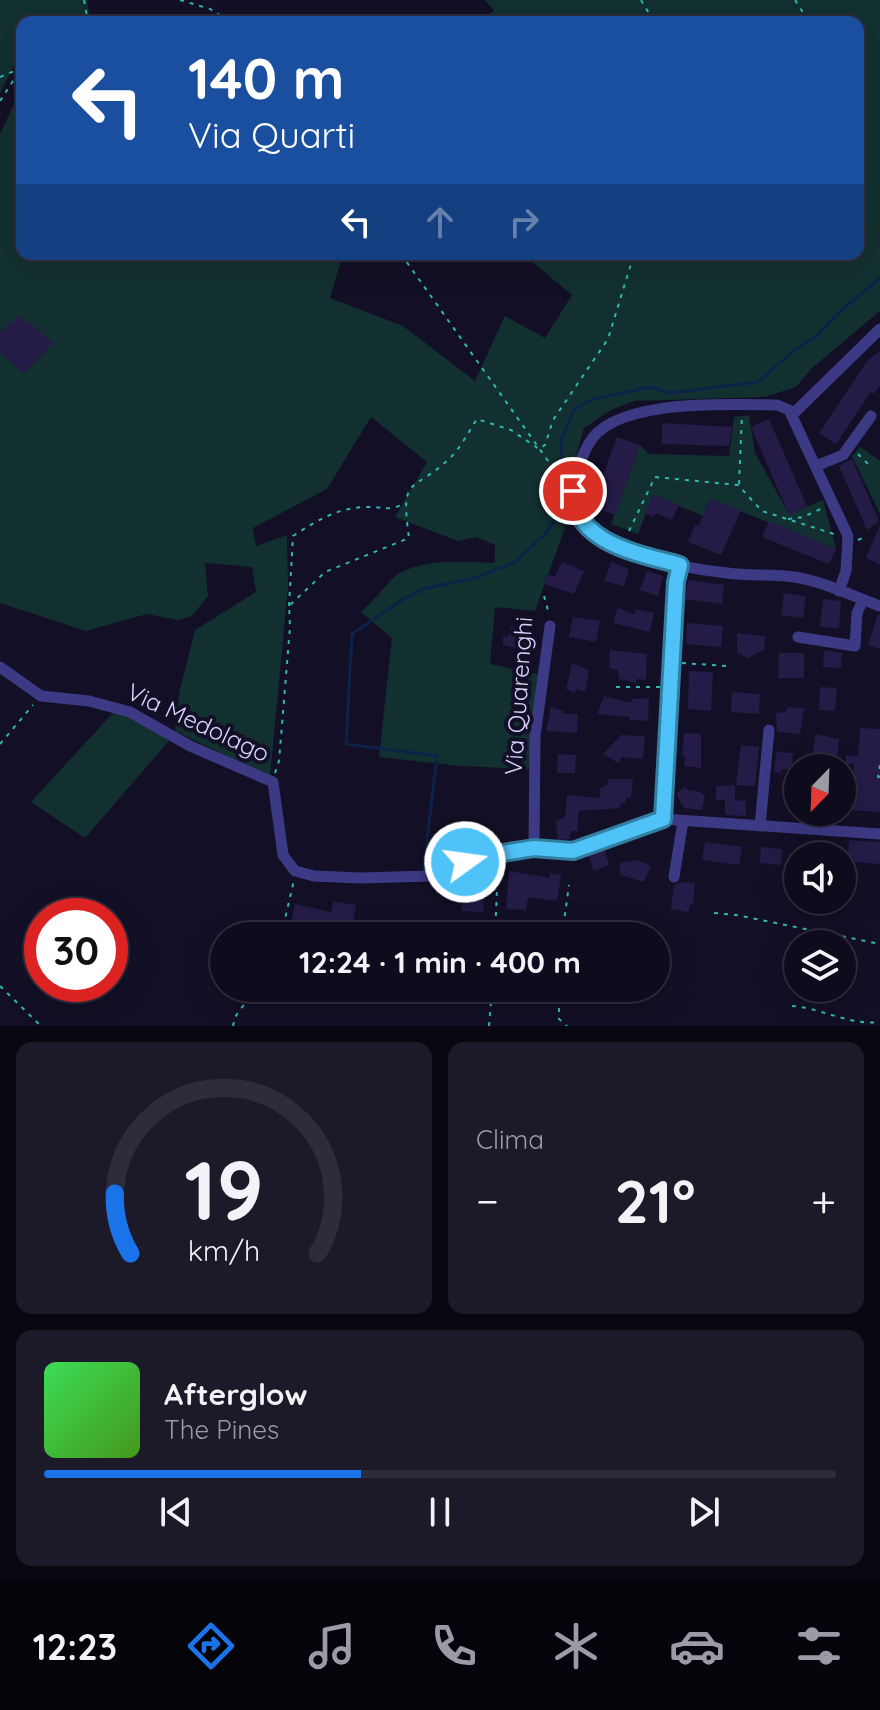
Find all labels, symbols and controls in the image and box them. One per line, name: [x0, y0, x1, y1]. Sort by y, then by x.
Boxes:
text: 140 m: [188, 43, 344, 113]
icon: left: [56, 48, 160, 152]
text: Via Quarti: [188, 112, 355, 157]
icon: left: [334, 200, 378, 244]
icon: ahead: [418, 200, 462, 244]
icon: right: [502, 200, 546, 244]
pin: [539, 457, 607, 525]
icon: arrive: [551, 469, 595, 513]
street label: Via Quarenghi: [497, 616, 539, 776]
street label: Via Medolago: [122, 676, 274, 768]
north arrow: [784, 754, 856, 826]
map controls: [784, 754, 856, 1002]
position arrow: [423, 820, 507, 904]
button: sound: [784, 842, 856, 914]
speed limit sign: 30: [24, 898, 128, 1002]
button: layers: [784, 930, 856, 1002]
text: 12:24 · 1 min · 400 m: [299, 943, 581, 981]
text: Clima: [476, 1123, 544, 1156]
text: 19: [184, 1137, 264, 1241]
text: 21°: [615, 1163, 696, 1238]
text: −: [476, 1173, 499, 1228]
text: +: [811, 1173, 836, 1228]
text: km/h: [188, 1232, 260, 1268]
text: Afterglow: [164, 1375, 307, 1413]
text: The Pines: [164, 1413, 279, 1446]
icon: previous: [154, 1490, 198, 1534]
icon: pause: [418, 1490, 462, 1534]
icon: next: [682, 1490, 726, 1534]
icon: directions: [183, 1618, 239, 1674]
icon: music: [304, 1618, 360, 1674]
icon: phone: [426, 1618, 482, 1674]
icon: climate: [548, 1618, 604, 1674]
icon: car: [669, 1618, 725, 1674]
icon: filters: [791, 1618, 847, 1674]
text: 12:23: [33, 1624, 117, 1669]

